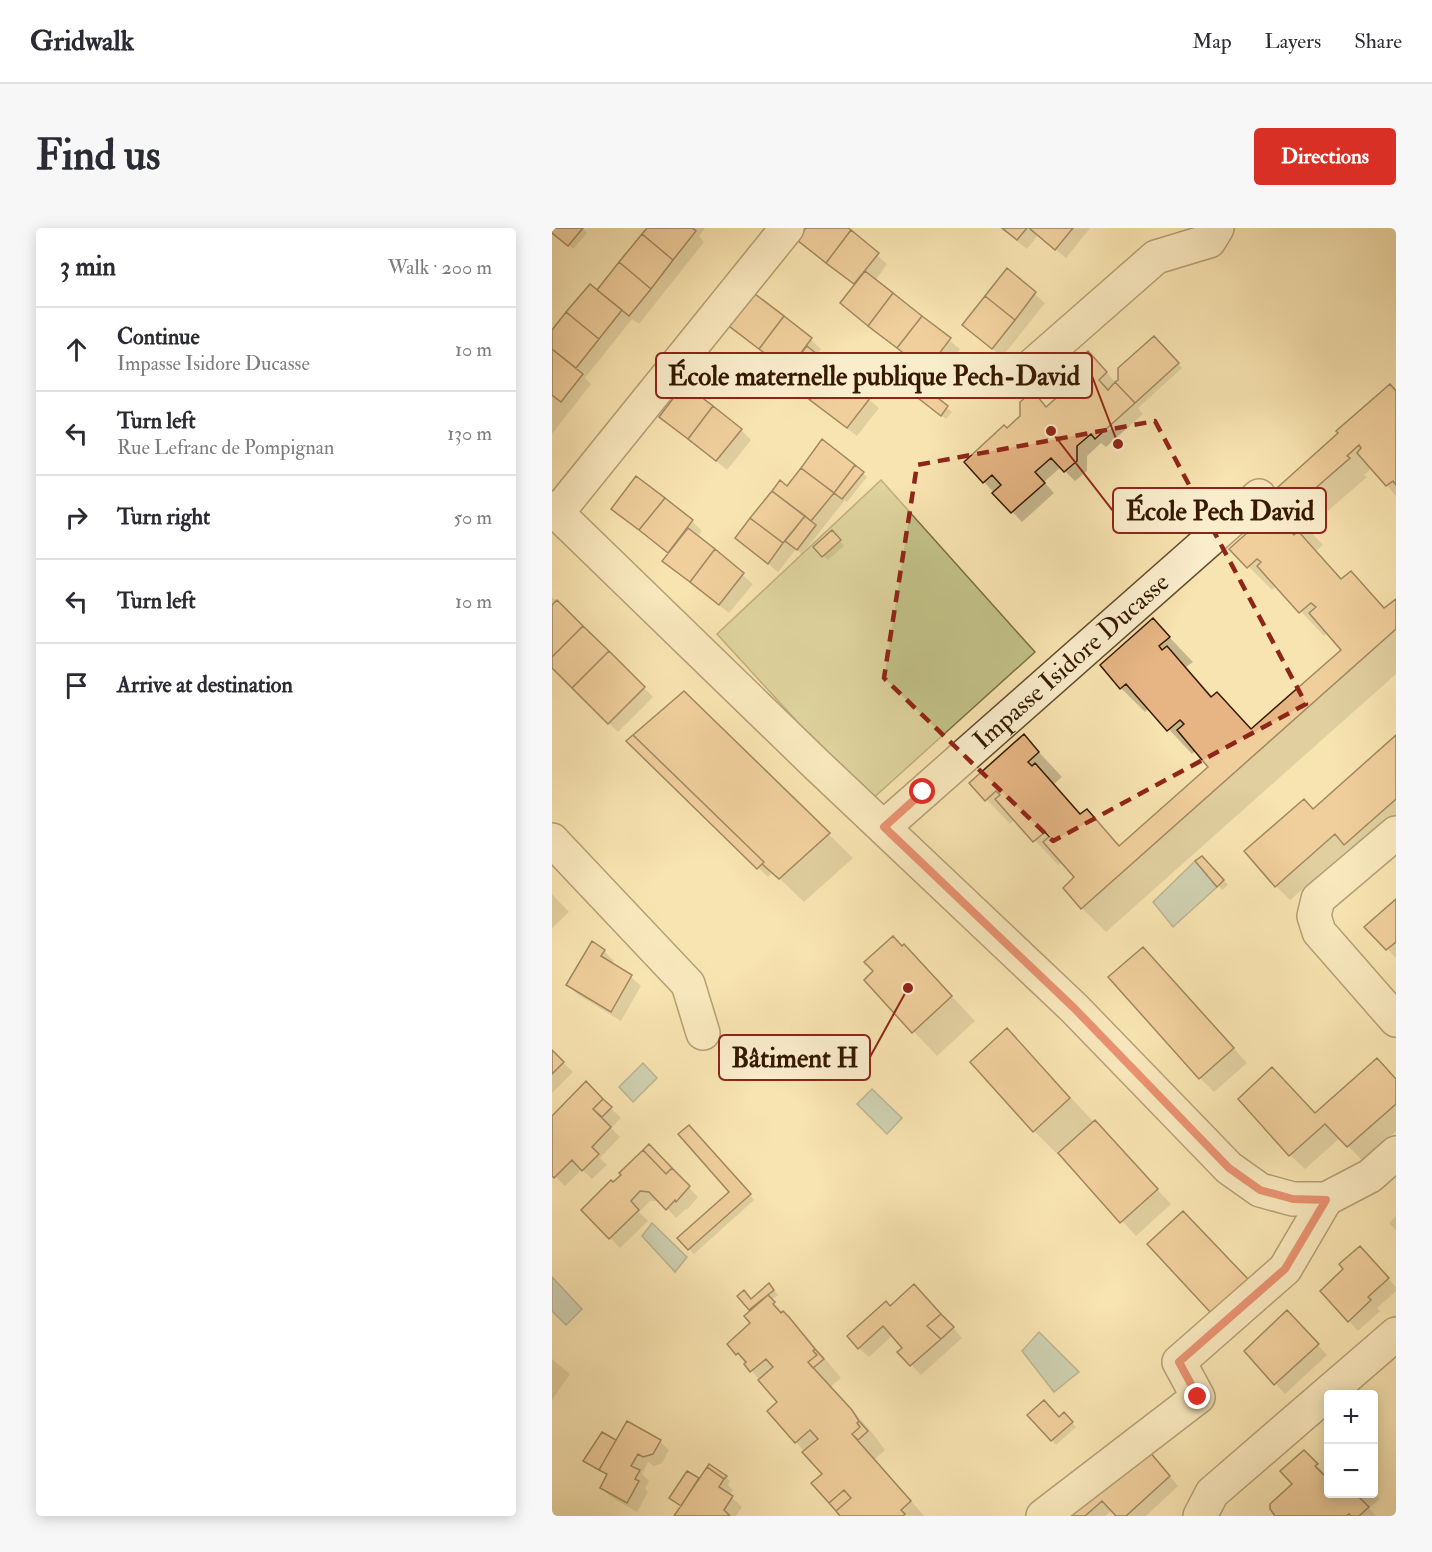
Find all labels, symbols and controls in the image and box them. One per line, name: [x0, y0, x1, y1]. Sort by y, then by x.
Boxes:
text: Gridwalk: [30, 24, 134, 59]
text: Map: [1192, 28, 1232, 55]
text: Layers: [1265, 28, 1321, 55]
text: Share: [1354, 28, 1402, 55]
button: Directions: [1254, 128, 1396, 185]
text: Find us: [36, 130, 160, 182]
text: 3 min: [60, 251, 116, 283]
text: Walk · 200 m: [388, 255, 492, 280]
text: Continue: [117, 323, 200, 351]
icon: ahead: [60, 333, 93, 366]
text: 10 m: [455, 337, 492, 362]
text: Impasse Isidore Ducasse: [117, 351, 310, 376]
callout: École maternelle publique Pech-David: [656, 353, 1092, 398]
text: École maternelle publique Pech-David: [668, 358, 1081, 394]
text: Turn left: [117, 407, 196, 435]
icon: left: [60, 417, 93, 450]
text: 130 m: [447, 421, 492, 446]
text: Rue Lefranc de Pompignan: [117, 435, 334, 460]
callout: École Pech David: [1113, 488, 1326, 533]
text: École Pech David: [1126, 493, 1315, 528]
icon: right: [60, 501, 93, 534]
text: Turn right: [117, 503, 210, 531]
text: 50 m: [453, 505, 492, 530]
street label: Impasse Isidore Ducasse: [967, 567, 1176, 757]
icon: left: [60, 585, 93, 618]
text: Turn left: [117, 587, 196, 615]
text: 10 m: [455, 589, 492, 614]
icon: arrive: [60, 669, 93, 702]
text: Arrive at destination: [117, 671, 293, 699]
route start: [909, 778, 935, 804]
callout: Bâtiment H: [719, 1035, 870, 1080]
text: Bâtiment H: [731, 1042, 859, 1075]
route end: [1184, 1383, 1210, 1409]
map controls: [1324, 1390, 1378, 1498]
button: +: [1324, 1390, 1378, 1444]
button: −: [1324, 1444, 1378, 1498]

